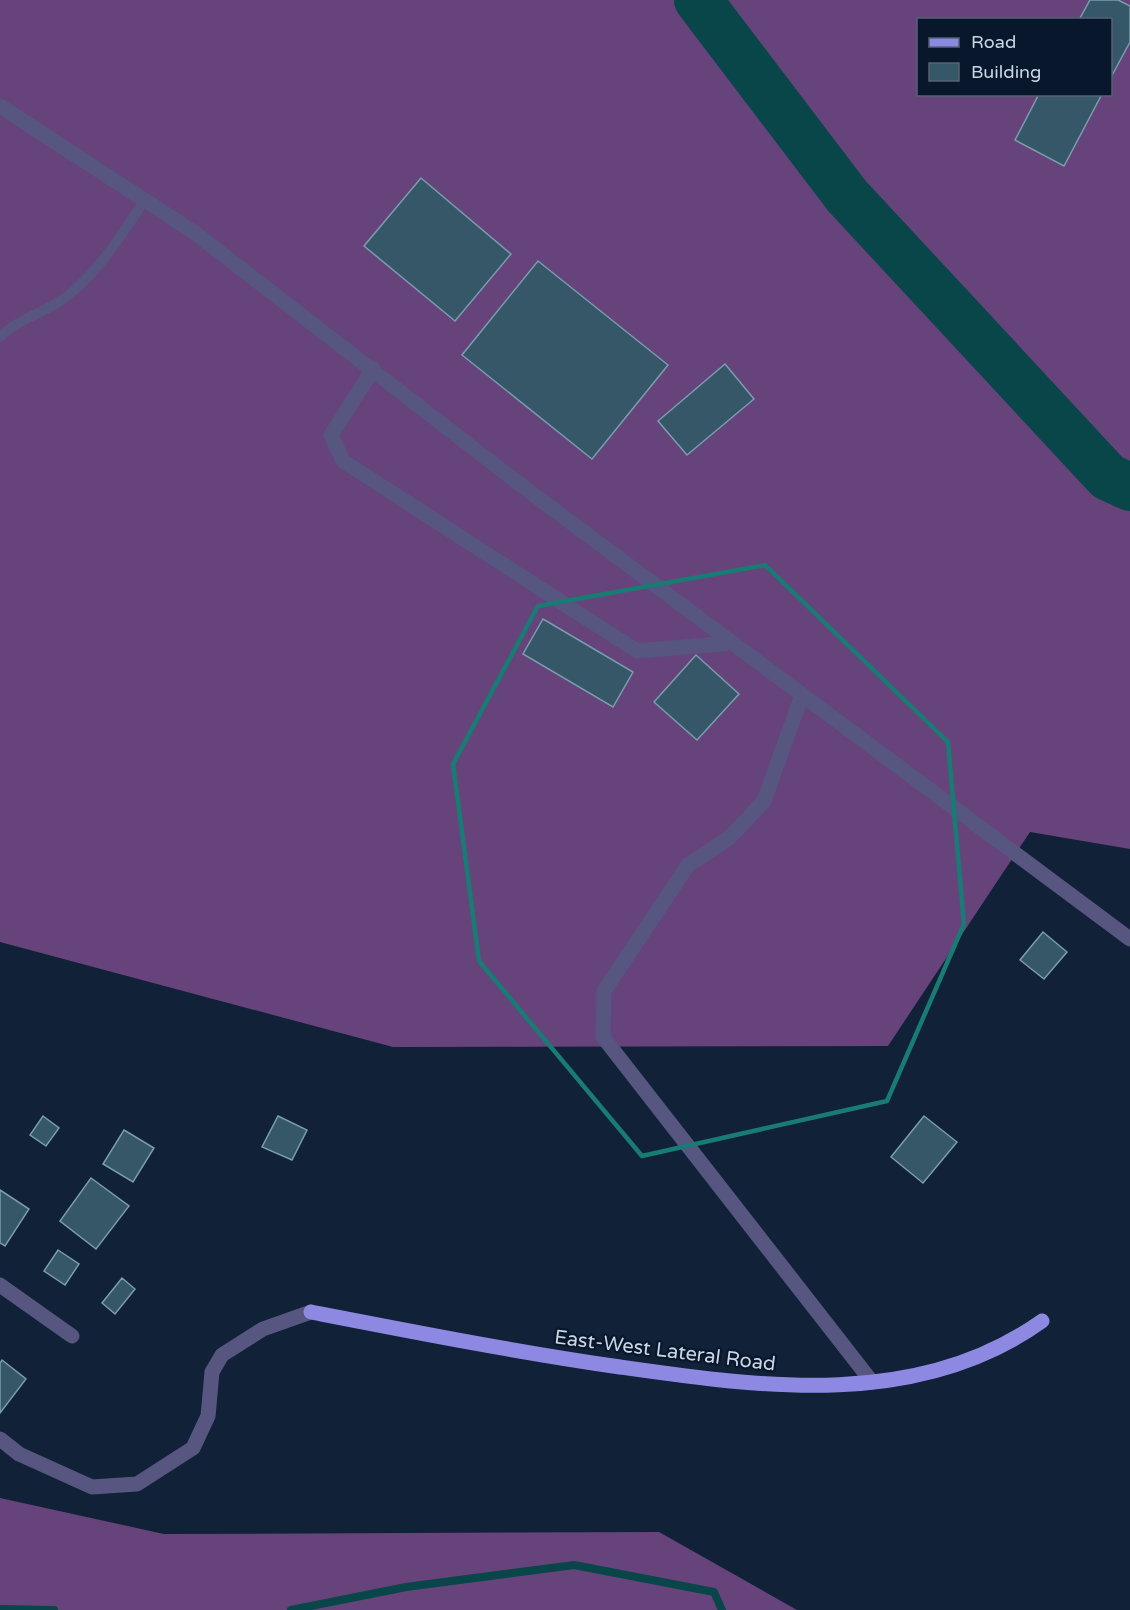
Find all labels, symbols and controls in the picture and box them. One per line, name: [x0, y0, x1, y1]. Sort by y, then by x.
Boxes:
legend: [917, 18, 1112, 96]
text: Road: [971, 31, 1016, 53]
text: Building: [971, 61, 1041, 83]
street label: East-West Lateral Road: [553, 1326, 777, 1376]

